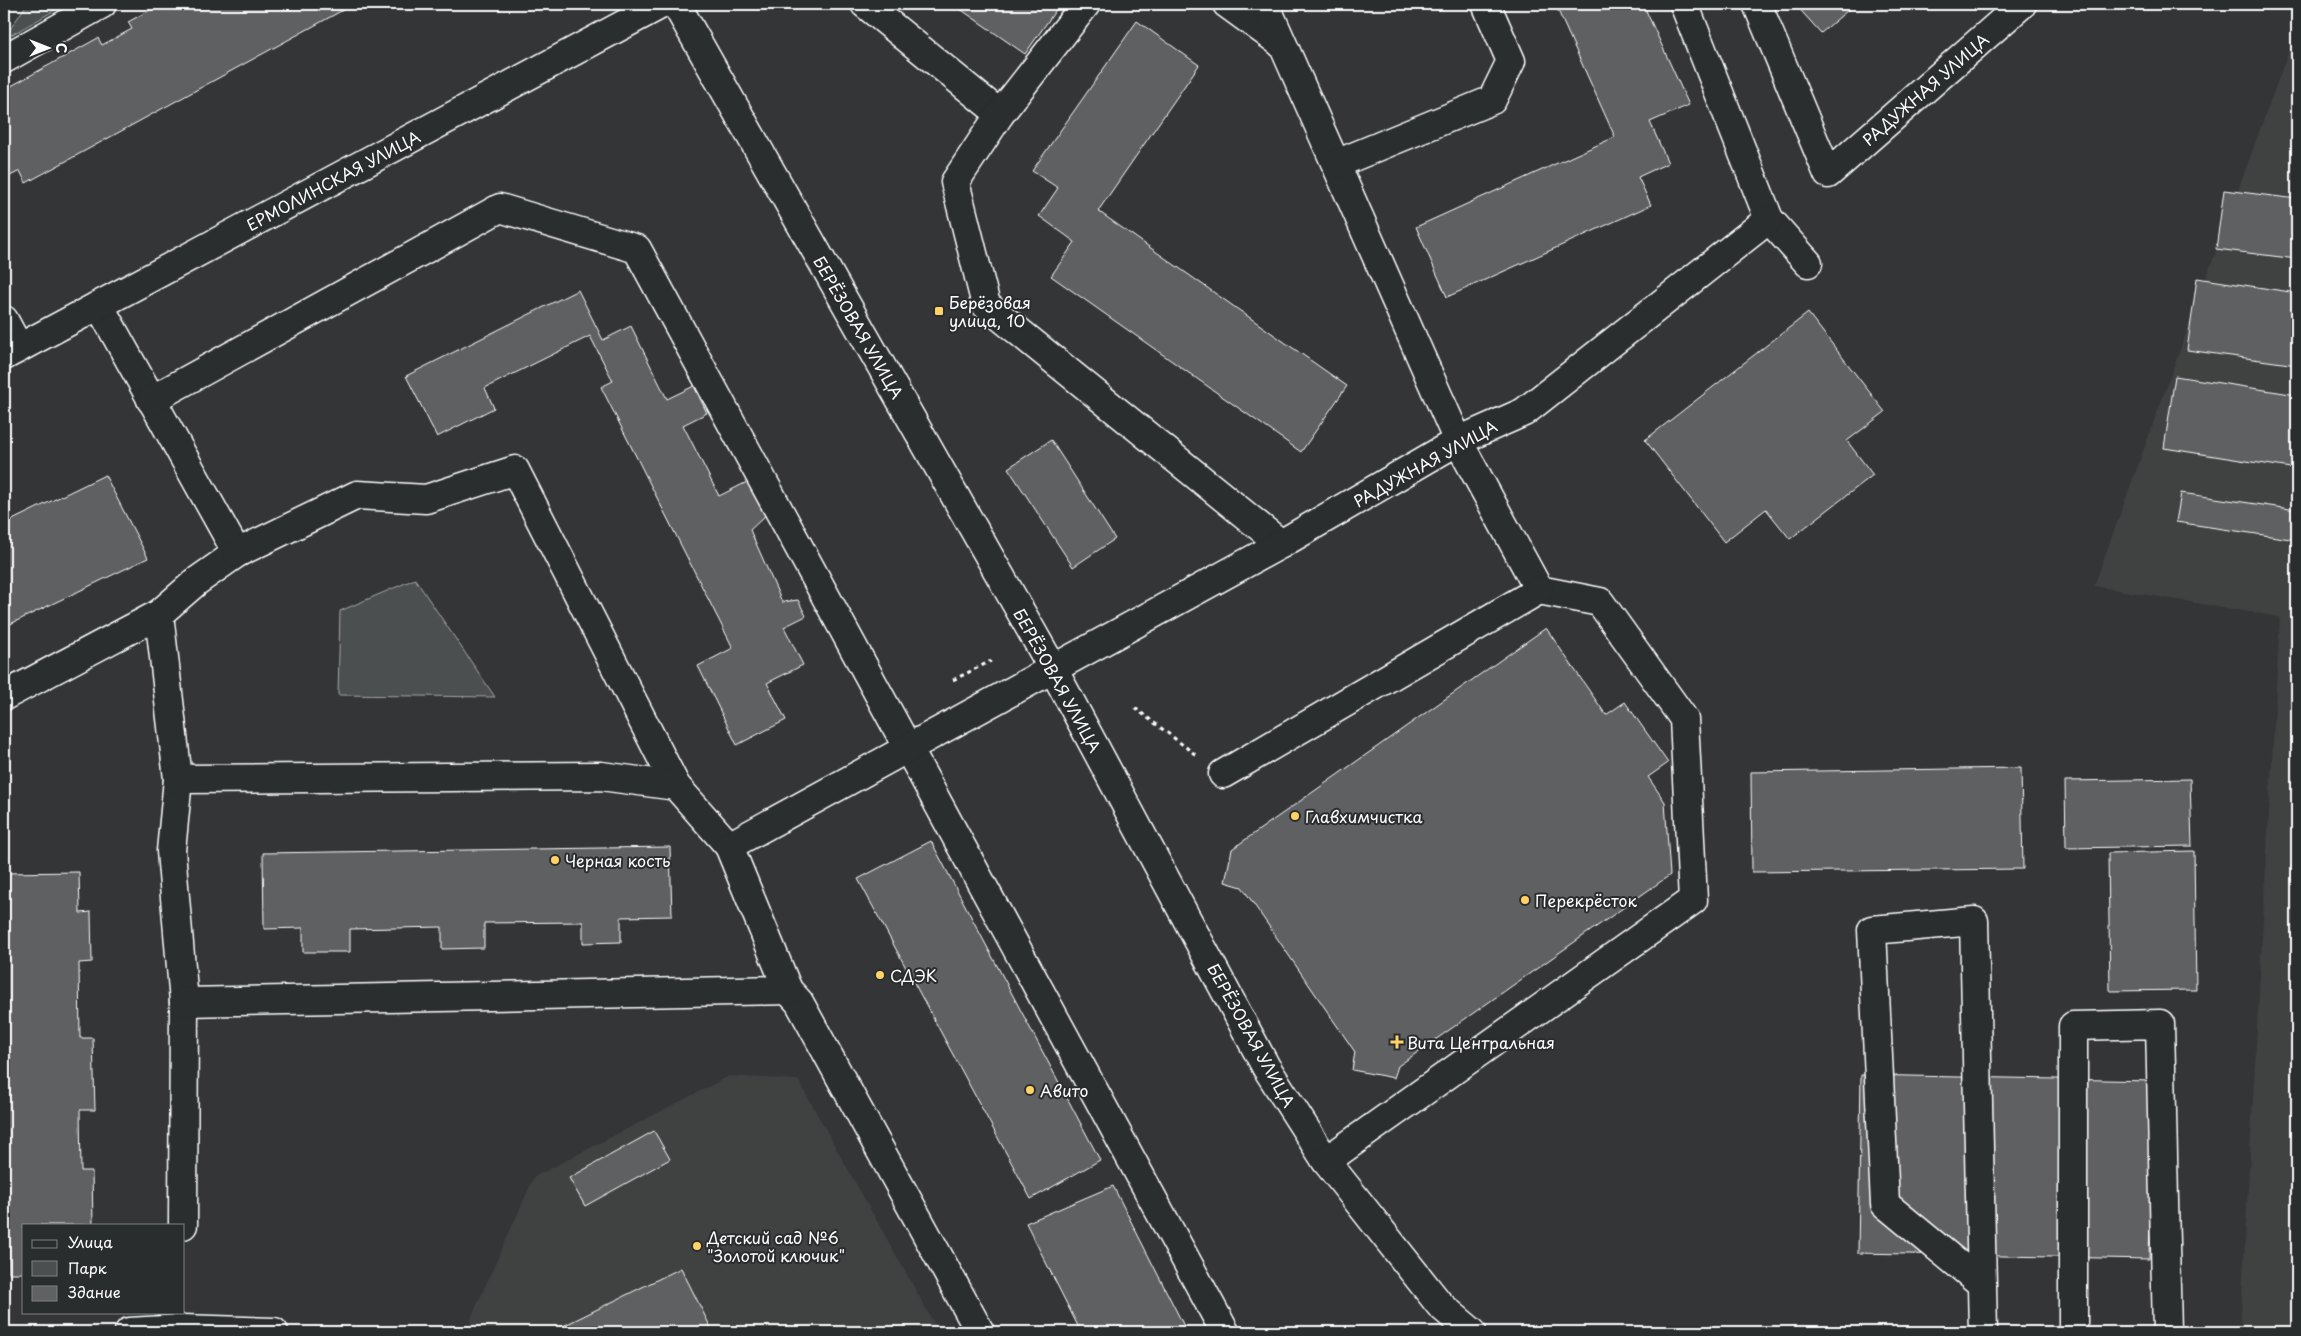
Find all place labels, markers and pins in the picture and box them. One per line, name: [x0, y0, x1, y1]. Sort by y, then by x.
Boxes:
place label: Берёзовая улица, 10: [949, 290, 1031, 332]
marker: Берёзовая улица, 10: [933, 305, 945, 317]
place label: Главхимчистка: [1305, 804, 1423, 828]
marker: Главхимчистка: [1289, 810, 1301, 822]
place label: Черная кость: [565, 848, 670, 872]
marker: Черная кость: [549, 854, 561, 866]
place label: Перекрёсток: [1535, 888, 1637, 912]
marker: Перекрёсток: [1519, 894, 1531, 906]
place label: СДЭК: [890, 963, 937, 987]
marker: СДЭК: [874, 969, 886, 981]
place label: Вита Центральная: [1407, 1030, 1555, 1054]
marker: Вита Центральная: [1391, 1036, 1403, 1048]
place label: Авито: [1040, 1078, 1088, 1102]
marker: Авито: [1024, 1084, 1036, 1096]
place label: Детский сад №6 "Золотой ключик": [706, 1225, 845, 1267]
marker: Детский сад №6 "Золотой ключик": [691, 1240, 703, 1252]

